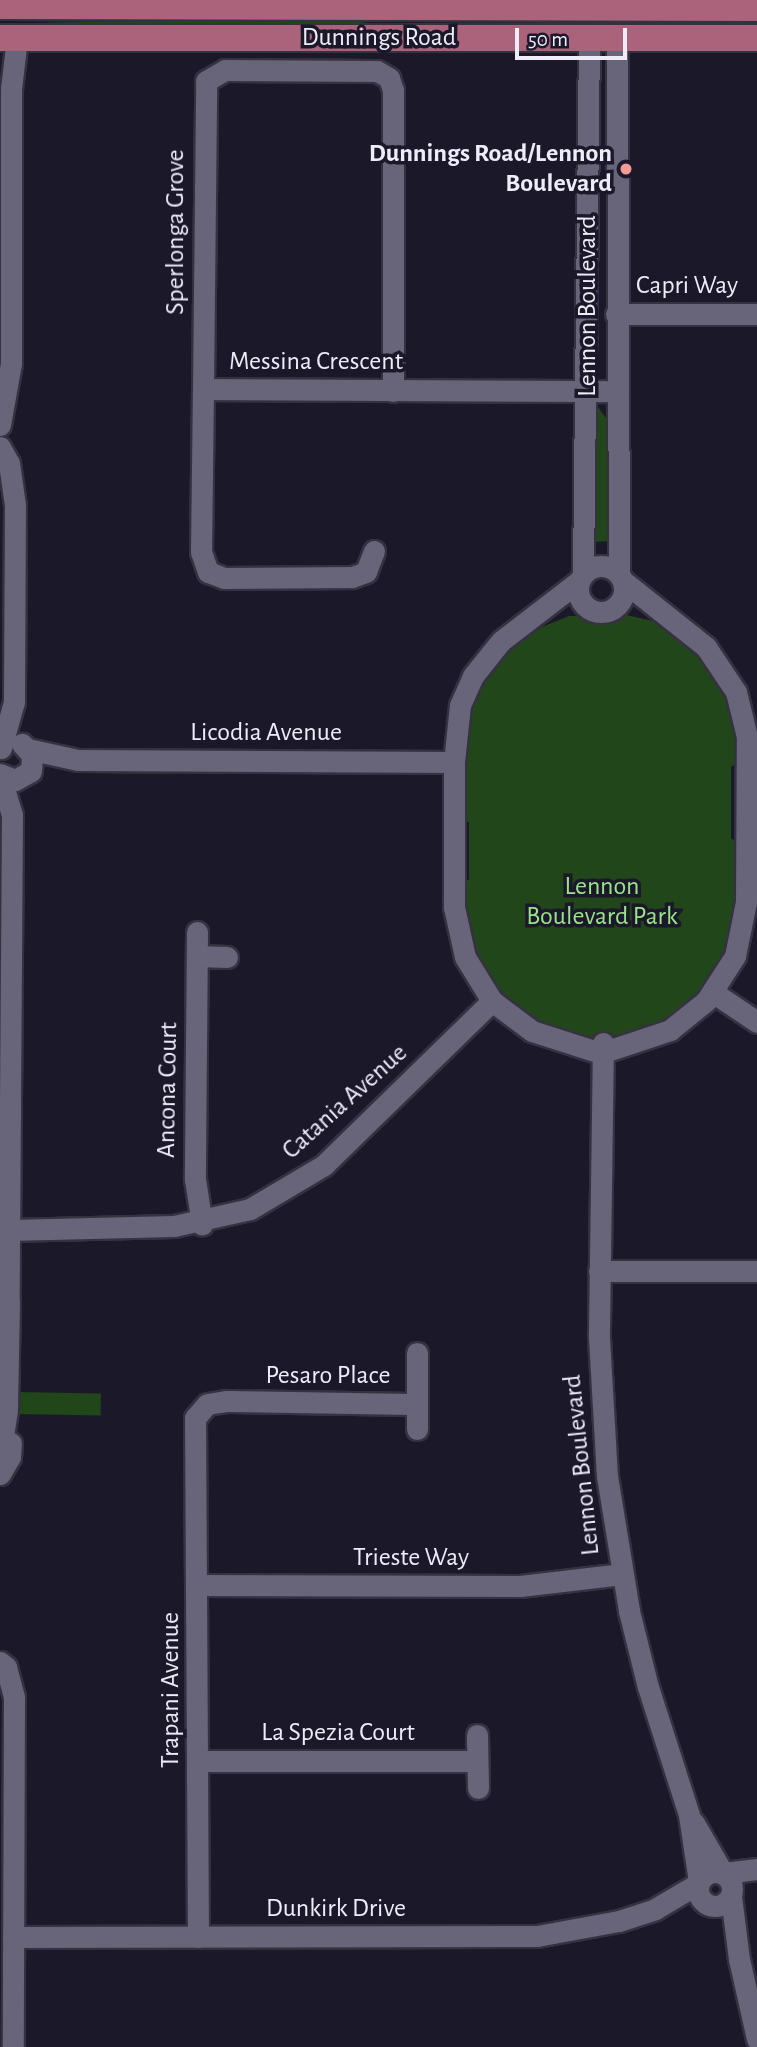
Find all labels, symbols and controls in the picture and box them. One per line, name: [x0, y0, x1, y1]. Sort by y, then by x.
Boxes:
scale bar: [519, 14, 631, 58]
street label: Dunnings Road: [302, 22, 456, 54]
text: 50 m: [528, 29, 568, 50]
place label: Dunnings Road/Lennon Boulevard: [369, 138, 612, 200]
street label: Sperlonga Grove: [160, 149, 192, 315]
marker: Dunnings Road/Lennon Boulevard: [618, 161, 634, 177]
street label: Lennon Boulevard: [572, 215, 604, 397]
street label: Capri Way: [636, 270, 738, 302]
street label: Messina Crescent: [229, 346, 403, 378]
street label: Licodia Avenue: [190, 717, 342, 749]
park label: Lennon Boulevard Park: [526, 871, 678, 932]
street label: Ancona Court: [151, 1022, 185, 1158]
street label: Catania Avenue: [276, 1038, 414, 1166]
street label: Pesaro Place: [265, 1360, 391, 1392]
street label: Lennon Boulevard: [557, 1373, 607, 1557]
street label: Trieste Way: [353, 1542, 469, 1574]
street label: Trapani Avenue: [155, 1612, 187, 1768]
street label: La Spezia Court: [261, 1717, 415, 1749]
street label: Dunkirk Drive: [266, 1893, 406, 1925]

